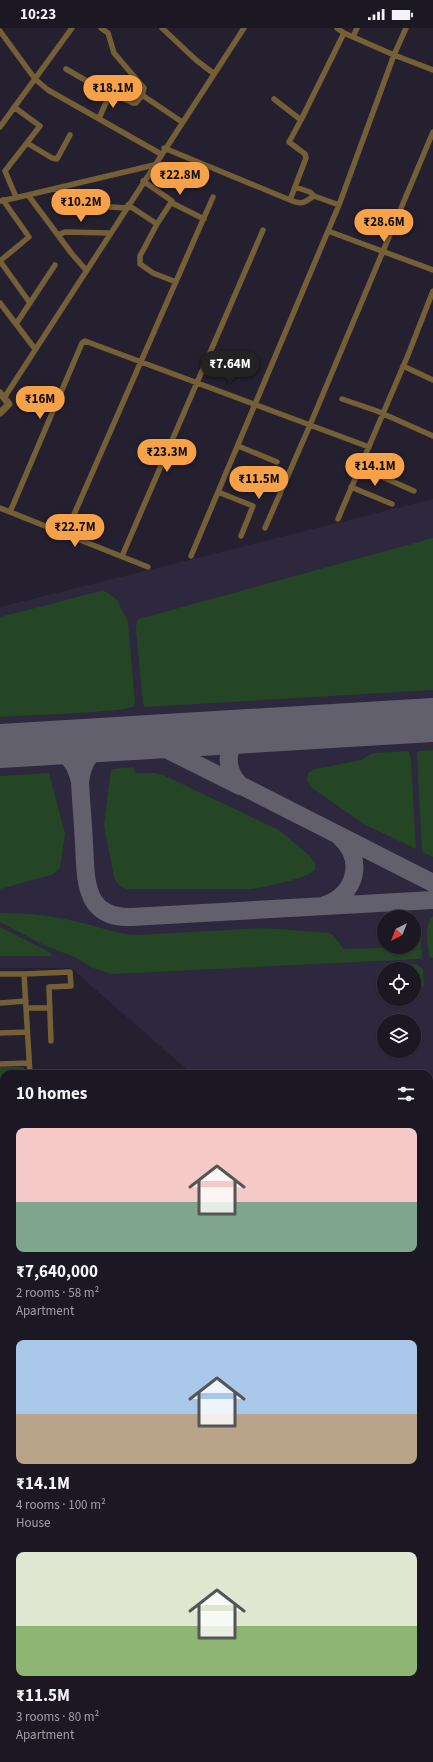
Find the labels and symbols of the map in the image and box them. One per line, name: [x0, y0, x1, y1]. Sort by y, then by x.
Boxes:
pin: ₹18.1M: [80, 75, 146, 109]
pin: ₹22.8M: [147, 162, 213, 196]
pin: ₹10.2M: [48, 189, 114, 223]
pin: ₹28.6M: [351, 209, 417, 243]
pin: ₹7.64M: [197, 351, 263, 385]
pin: ₹16M: [16, 386, 64, 420]
pin: ₹23.3M: [134, 439, 200, 473]
pin: ₹14.1M: [342, 453, 408, 487]
pin: ₹11.5M: [226, 466, 292, 500]
pin: ₹22.7M: [42, 514, 108, 548]
north arrow: [377, 910, 421, 954]

